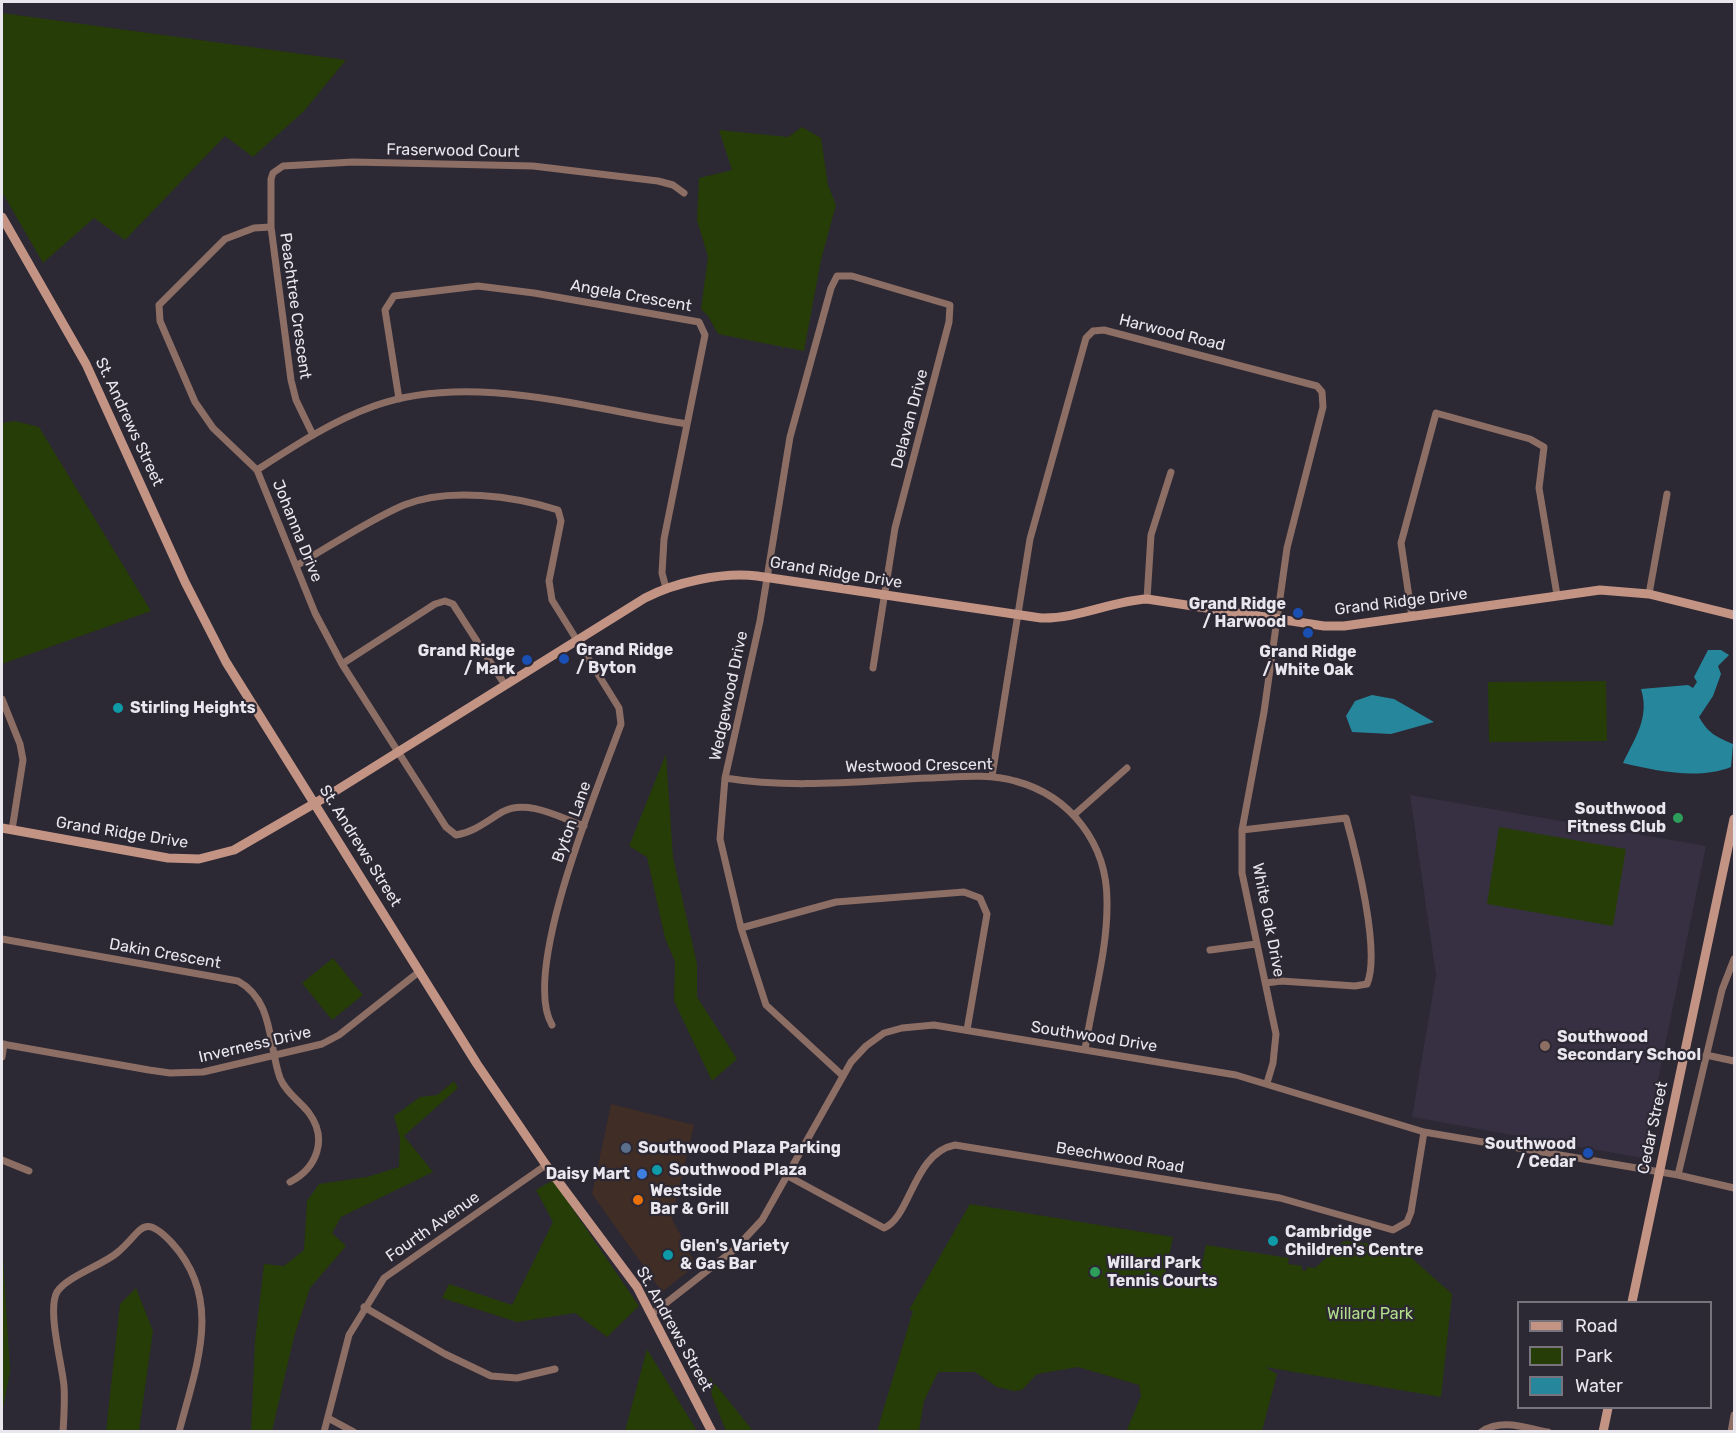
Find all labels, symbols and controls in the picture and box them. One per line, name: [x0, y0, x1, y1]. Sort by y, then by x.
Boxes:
street label: Fraserwood Court: [386, 140, 520, 162]
street label: Peachtree Crescent: [275, 232, 315, 380]
street label: Angela Crescent: [569, 276, 693, 316]
street label: Harwood Road: [1117, 311, 1227, 355]
street label: St. Andrews Street: [91, 355, 167, 489]
street label: Delavan Drive: [888, 367, 932, 471]
street label: Johanna Drive: [268, 477, 326, 585]
street label: Grand Ridge Drive: [769, 553, 903, 593]
street label: Grand Ridge Drive: [1334, 584, 1468, 620]
place label: Grand Ridge / Harwood: [1189, 594, 1286, 632]
marker: Grand Ridge / Harwood: [1291, 606, 1305, 620]
marker: Grand Ridge / White Oak: [1301, 626, 1315, 640]
street label: Wedgewood Drive: [706, 629, 752, 763]
place label: Grand Ridge / Byton: [576, 640, 673, 678]
place label: Grand Ridge / Mark: [418, 641, 515, 679]
place label: Grand Ridge / White Oak: [1259, 642, 1357, 680]
marker: Grand Ridge / Byton: [557, 652, 571, 666]
marker: Grand Ridge / Mark: [520, 653, 534, 667]
place label: Stirling Heights: [130, 698, 256, 718]
marker: Stirling Heights: [111, 701, 125, 715]
street label: Westwood Crescent: [845, 755, 993, 777]
street label: Byton Lane: [548, 779, 596, 865]
street label: St. Andrews Street: [315, 782, 405, 910]
place label: Southwood Fitness Club: [1567, 799, 1666, 837]
marker: Southwood Fitness Club: [1671, 811, 1685, 825]
street label: Grand Ridge Drive: [55, 813, 189, 853]
street label: White Oak Drive: [1248, 861, 1288, 979]
street label: Dakin Crescent: [108, 935, 222, 973]
street label: Southwood Drive: [1029, 1018, 1159, 1056]
street label: Inverness Drive: [197, 1023, 313, 1067]
place label: Southwood Secondary School: [1557, 1027, 1701, 1065]
marker: Southwood Secondary School: [1538, 1039, 1552, 1053]
street label: Cedar Street: [1634, 1080, 1672, 1176]
place label: Southwood / Cedar: [1485, 1134, 1576, 1172]
place label: Southwood Plaza Parking: [638, 1138, 841, 1158]
street label: Beechwood Road: [1055, 1138, 1185, 1178]
marker: Southwood Plaza Parking: [619, 1141, 633, 1155]
marker: Southwood / Cedar: [1581, 1146, 1595, 1160]
place label: Southwood Plaza: [669, 1160, 807, 1180]
marker: Southwood Plaza: [650, 1163, 664, 1177]
place label: Daisy Mart: [546, 1164, 630, 1184]
marker: Daisy Mart: [635, 1167, 649, 1181]
place label: Westside Bar & Grill: [650, 1181, 729, 1219]
street label: Fourth Avenue: [382, 1188, 484, 1266]
marker: Westside Bar & Grill: [631, 1193, 645, 1207]
place label: Cambridge Children's Centre: [1285, 1222, 1423, 1260]
marker: Cambridge Children's Centre: [1266, 1234, 1280, 1248]
place label: Glen's Variety & Gas Bar: [680, 1236, 789, 1274]
marker: Glen's Variety & Gas Bar: [661, 1248, 675, 1262]
place label: Willard Park Tennis Courts: [1107, 1253, 1217, 1291]
street label: St. Andrews Street: [632, 1263, 716, 1395]
marker: Willard Park Tennis Courts: [1088, 1265, 1102, 1279]
legend: [1517, 1301, 1712, 1409]
park label: Willard Park: [1327, 1304, 1413, 1324]
text: Road: [1575, 1315, 1618, 1337]
text: Park: [1575, 1345, 1612, 1367]
text: Water: [1575, 1375, 1623, 1397]

